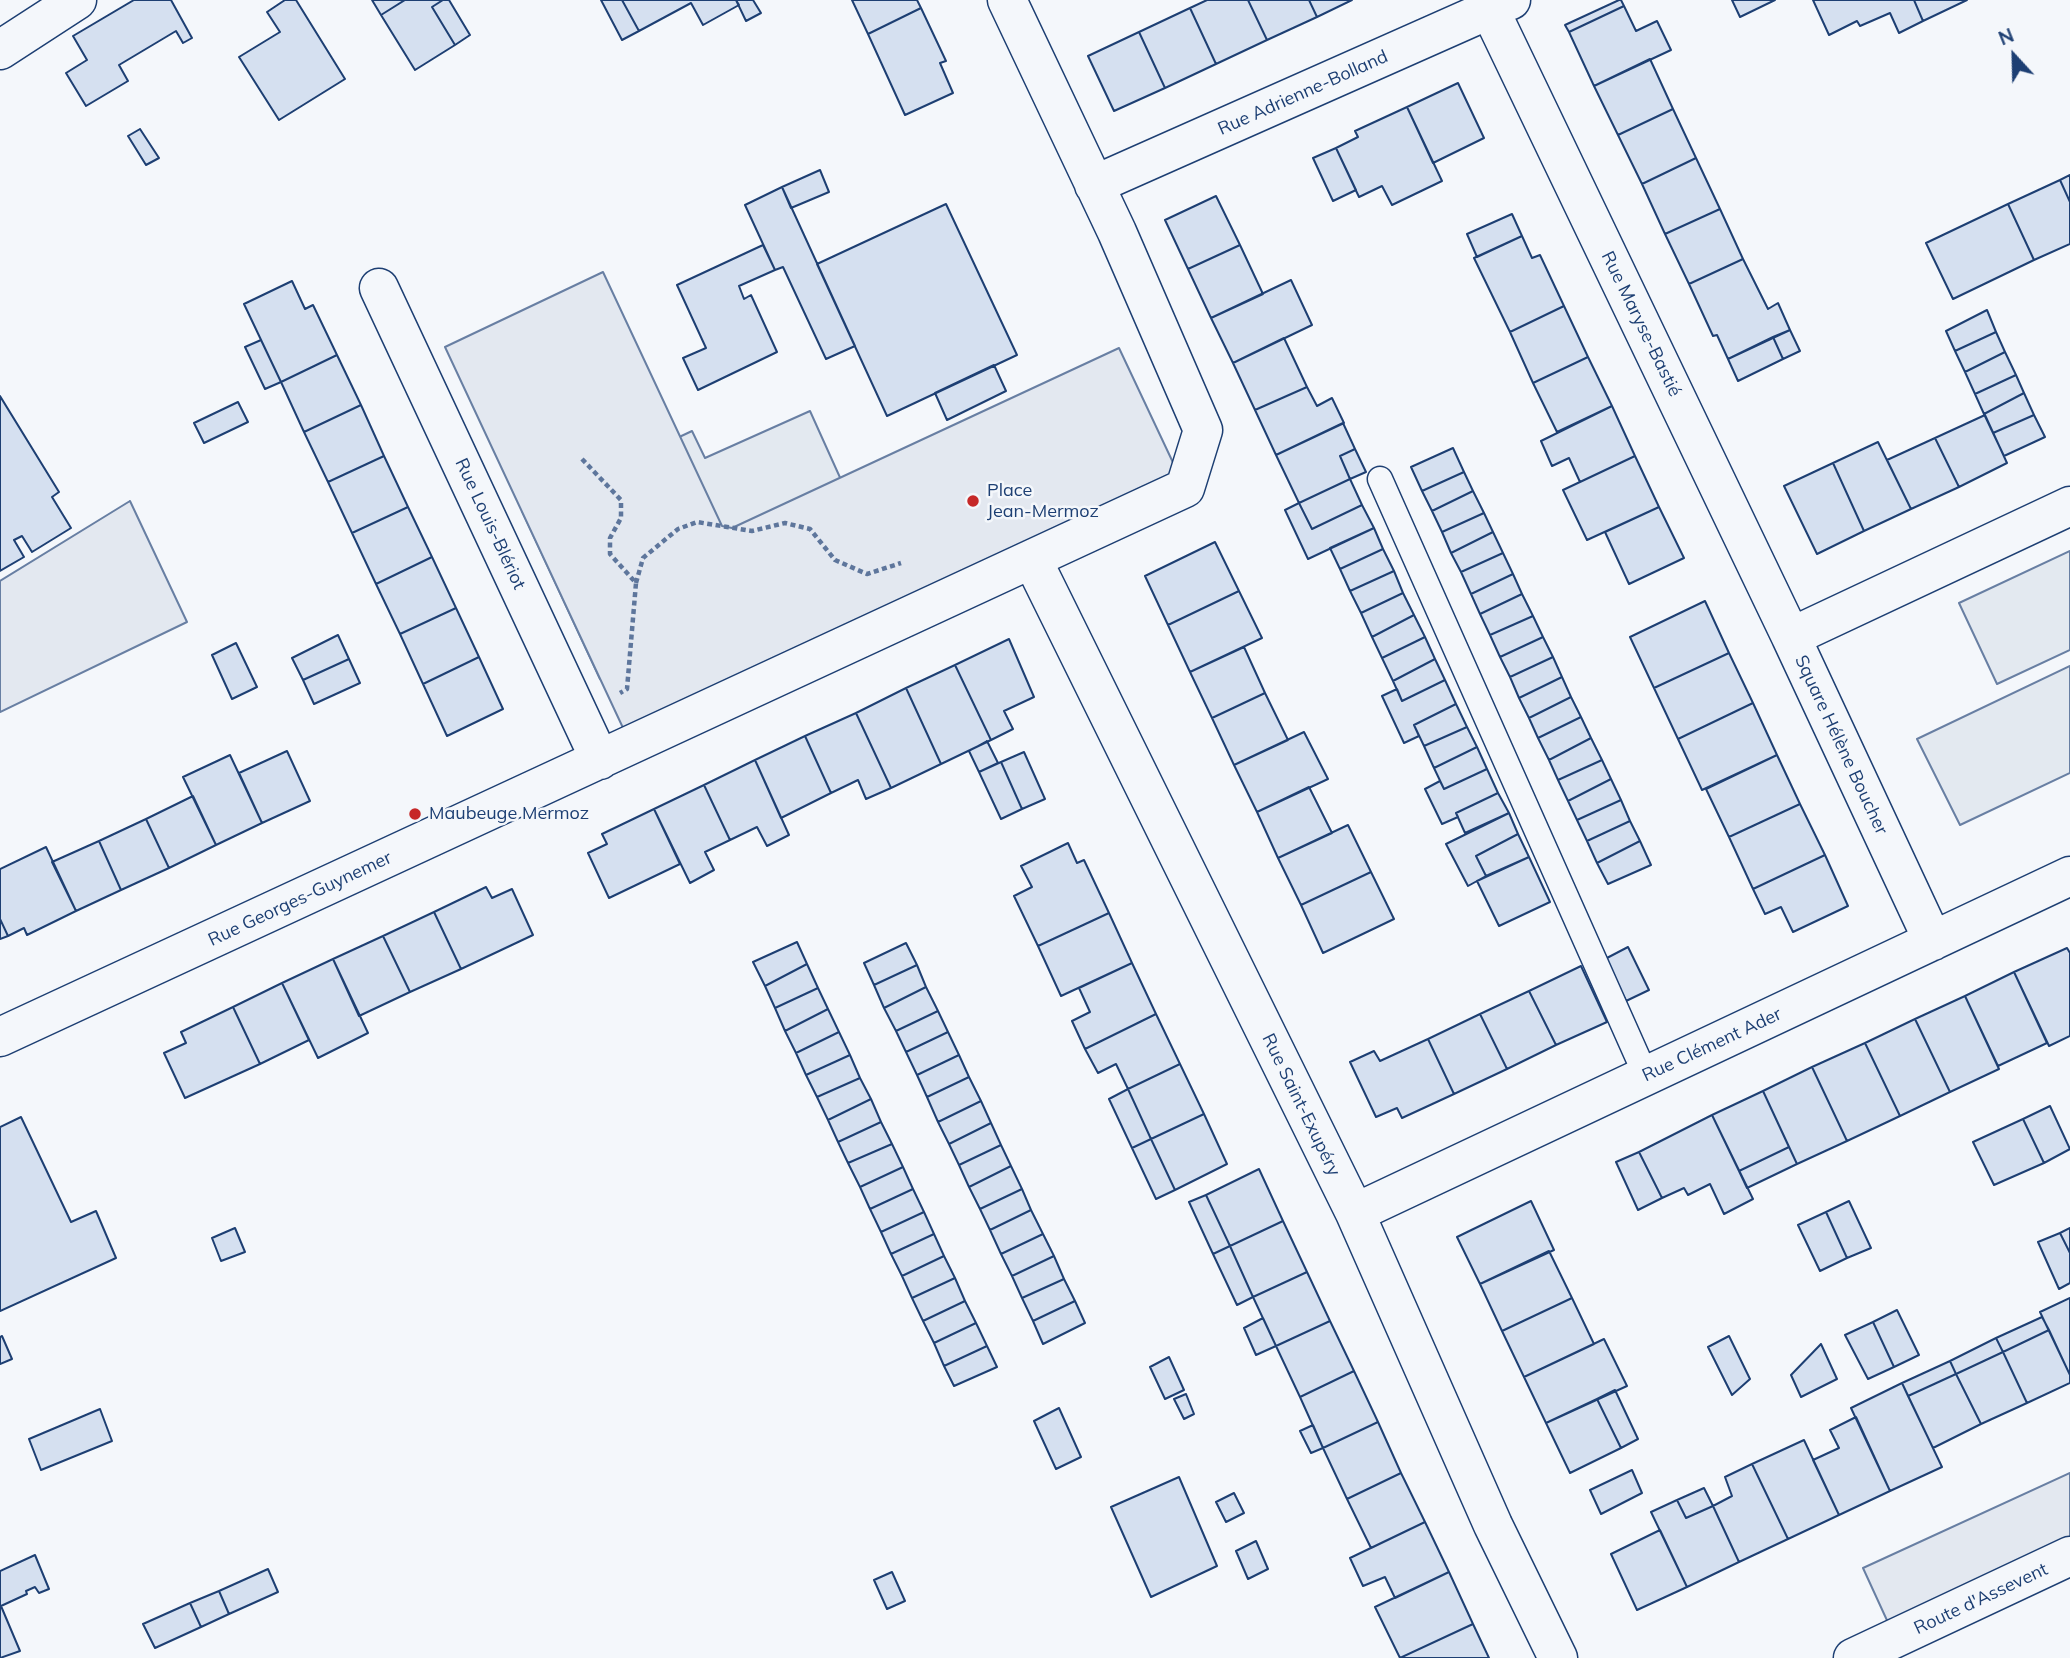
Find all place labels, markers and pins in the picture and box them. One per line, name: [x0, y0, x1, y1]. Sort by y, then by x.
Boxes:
place label: Place Jean-Mermoz: [987, 480, 1099, 522]
marker: Place Jean-Mermoz: [965, 493, 981, 509]
place label: Maubeuge Mermoz: [429, 803, 589, 825]
marker: Maubeuge Mermoz: [407, 806, 423, 822]

